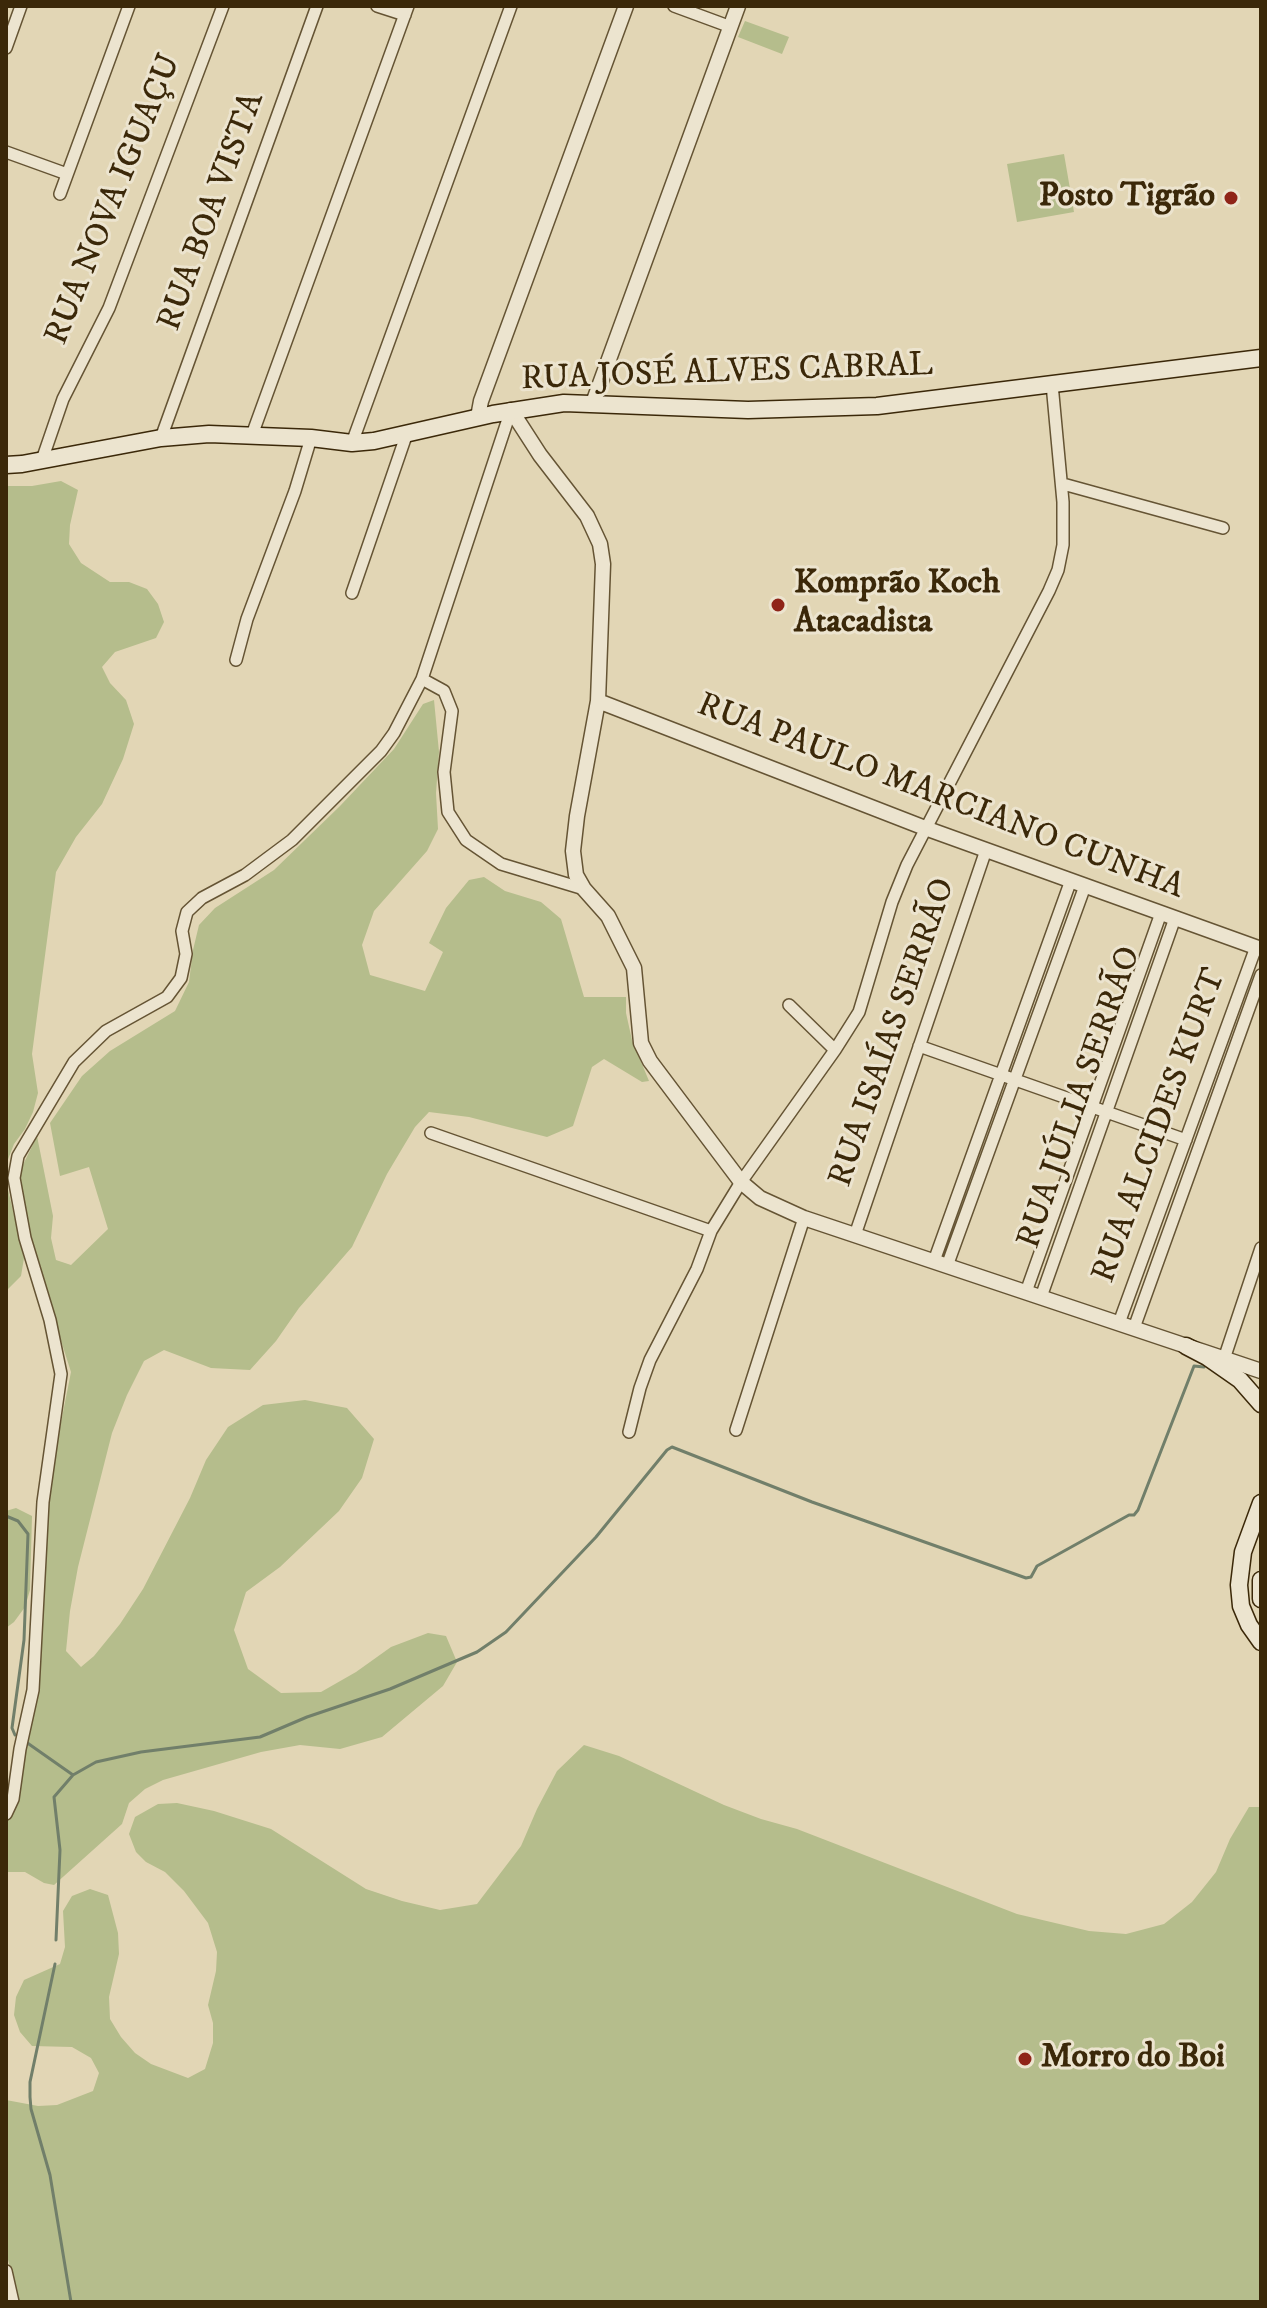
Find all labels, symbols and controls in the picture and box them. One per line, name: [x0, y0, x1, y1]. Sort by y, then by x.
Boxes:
street label: RUA NOVA IGUAÇU: [38, 49, 192, 351]
street label: RUA BOA VISTA: [151, 87, 275, 337]
place label: Posto Tigrão: [1039, 178, 1215, 218]
marker: Posto Tigrão: [1222, 189, 1240, 207]
street label: RUA JOSÉ ALVES CABRAL: [520, 346, 934, 402]
place label: Komprão Koch Atacadista: [794, 565, 1000, 644]
marker: Komprão Koch Atacadista: [769, 596, 787, 614]
street label: RUA PAULO MARCIANO CUNHA: [691, 686, 1189, 910]
street label: RUA ISAÍAS SERRÃO: [822, 874, 966, 1192]
street label: RUA JÚLIA SERRÃO: [1010, 942, 1152, 1254]
street label: RUA ALCIDES KURT: [1085, 963, 1237, 1289]
place label: Morro do Boi: [1041, 2039, 1225, 2079]
marker: Morro do Boi: [1016, 2050, 1034, 2068]

